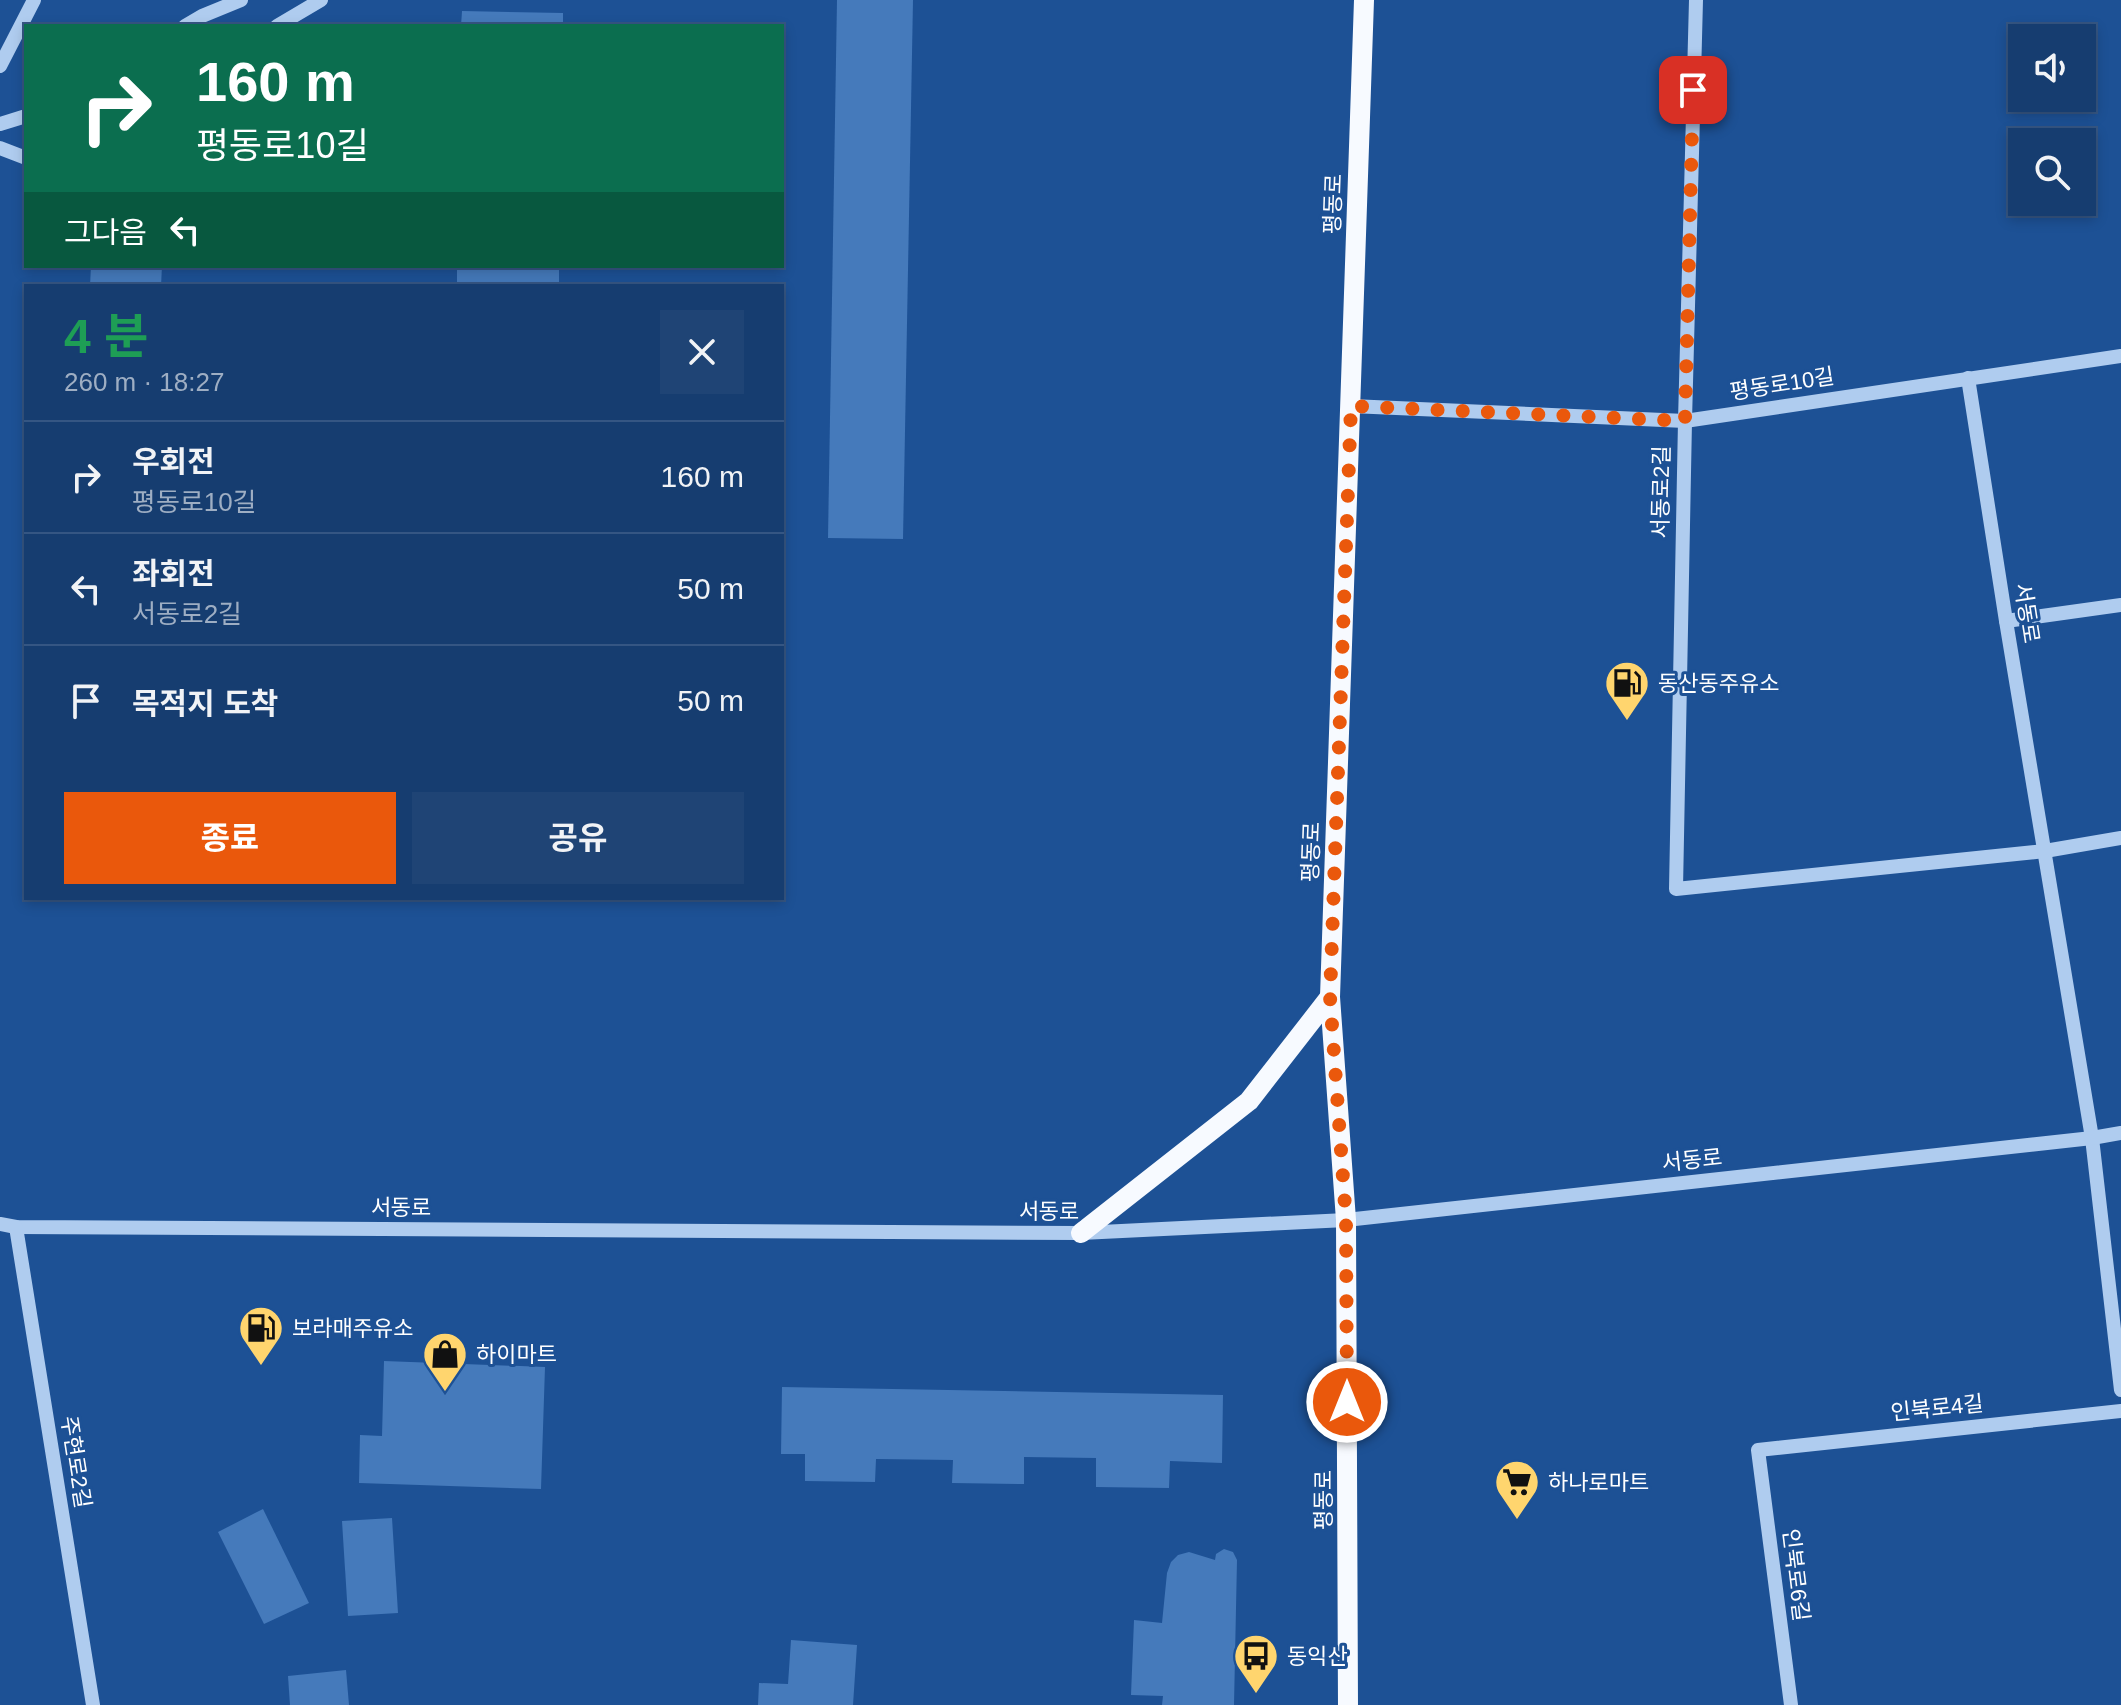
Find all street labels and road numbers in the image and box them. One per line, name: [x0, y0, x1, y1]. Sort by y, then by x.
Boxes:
street label: 평동로: [1319, 173, 1347, 235]
street label: 평동로10길: [1728, 363, 1836, 405]
street label: 서동로2길: [1648, 445, 1674, 539]
street label: 서동로: [2010, 581, 2044, 645]
street label: 평동로: [1297, 821, 1325, 883]
street label: 서동로: [1660, 1144, 1724, 1176]
street label: 서동로: [371, 1195, 431, 1220]
street label: 서동로: [1019, 1199, 1079, 1224]
street label: 인북로4길: [1889, 1391, 1985, 1425]
street label: 주현로2길: [56, 1414, 96, 1510]
street label: 평동로: [1311, 1470, 1336, 1530]
street label: 인북로6길: [1778, 1527, 1814, 1623]

